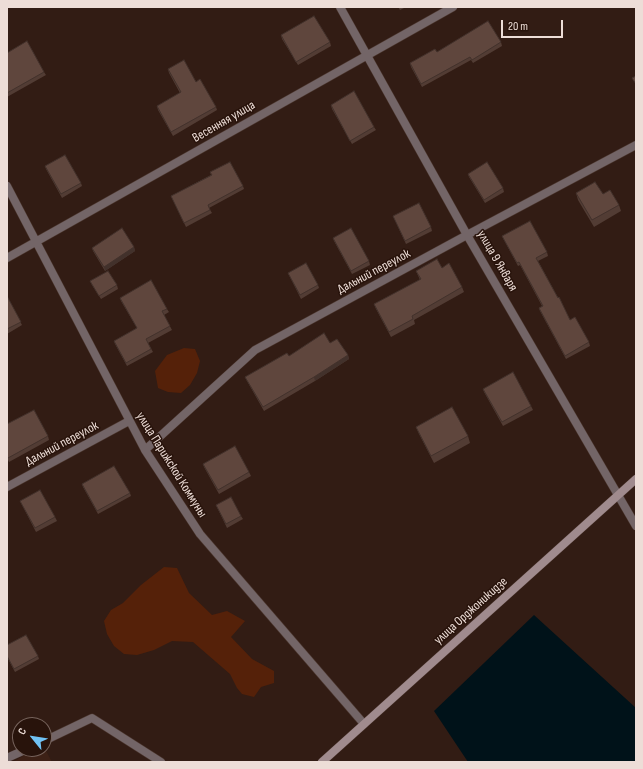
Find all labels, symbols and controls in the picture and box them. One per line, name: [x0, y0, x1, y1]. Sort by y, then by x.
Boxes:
scale bar: [503, 12, 565, 38]
text: 20 m: [508, 19, 528, 34]
street label: Весенняя улица: [190, 98, 258, 146]
street label: улица 9 Января: [473, 228, 521, 294]
street label: Дальний переулок: [335, 246, 413, 298]
street label: улица Парижской Коммуны: [132, 409, 210, 521]
street label: Дальний переулок: [23, 418, 101, 470]
street label: улица Орджоникидзе: [431, 574, 511, 648]
north arrow: [12, 717, 52, 757]
text: С: [15, 726, 29, 737]

